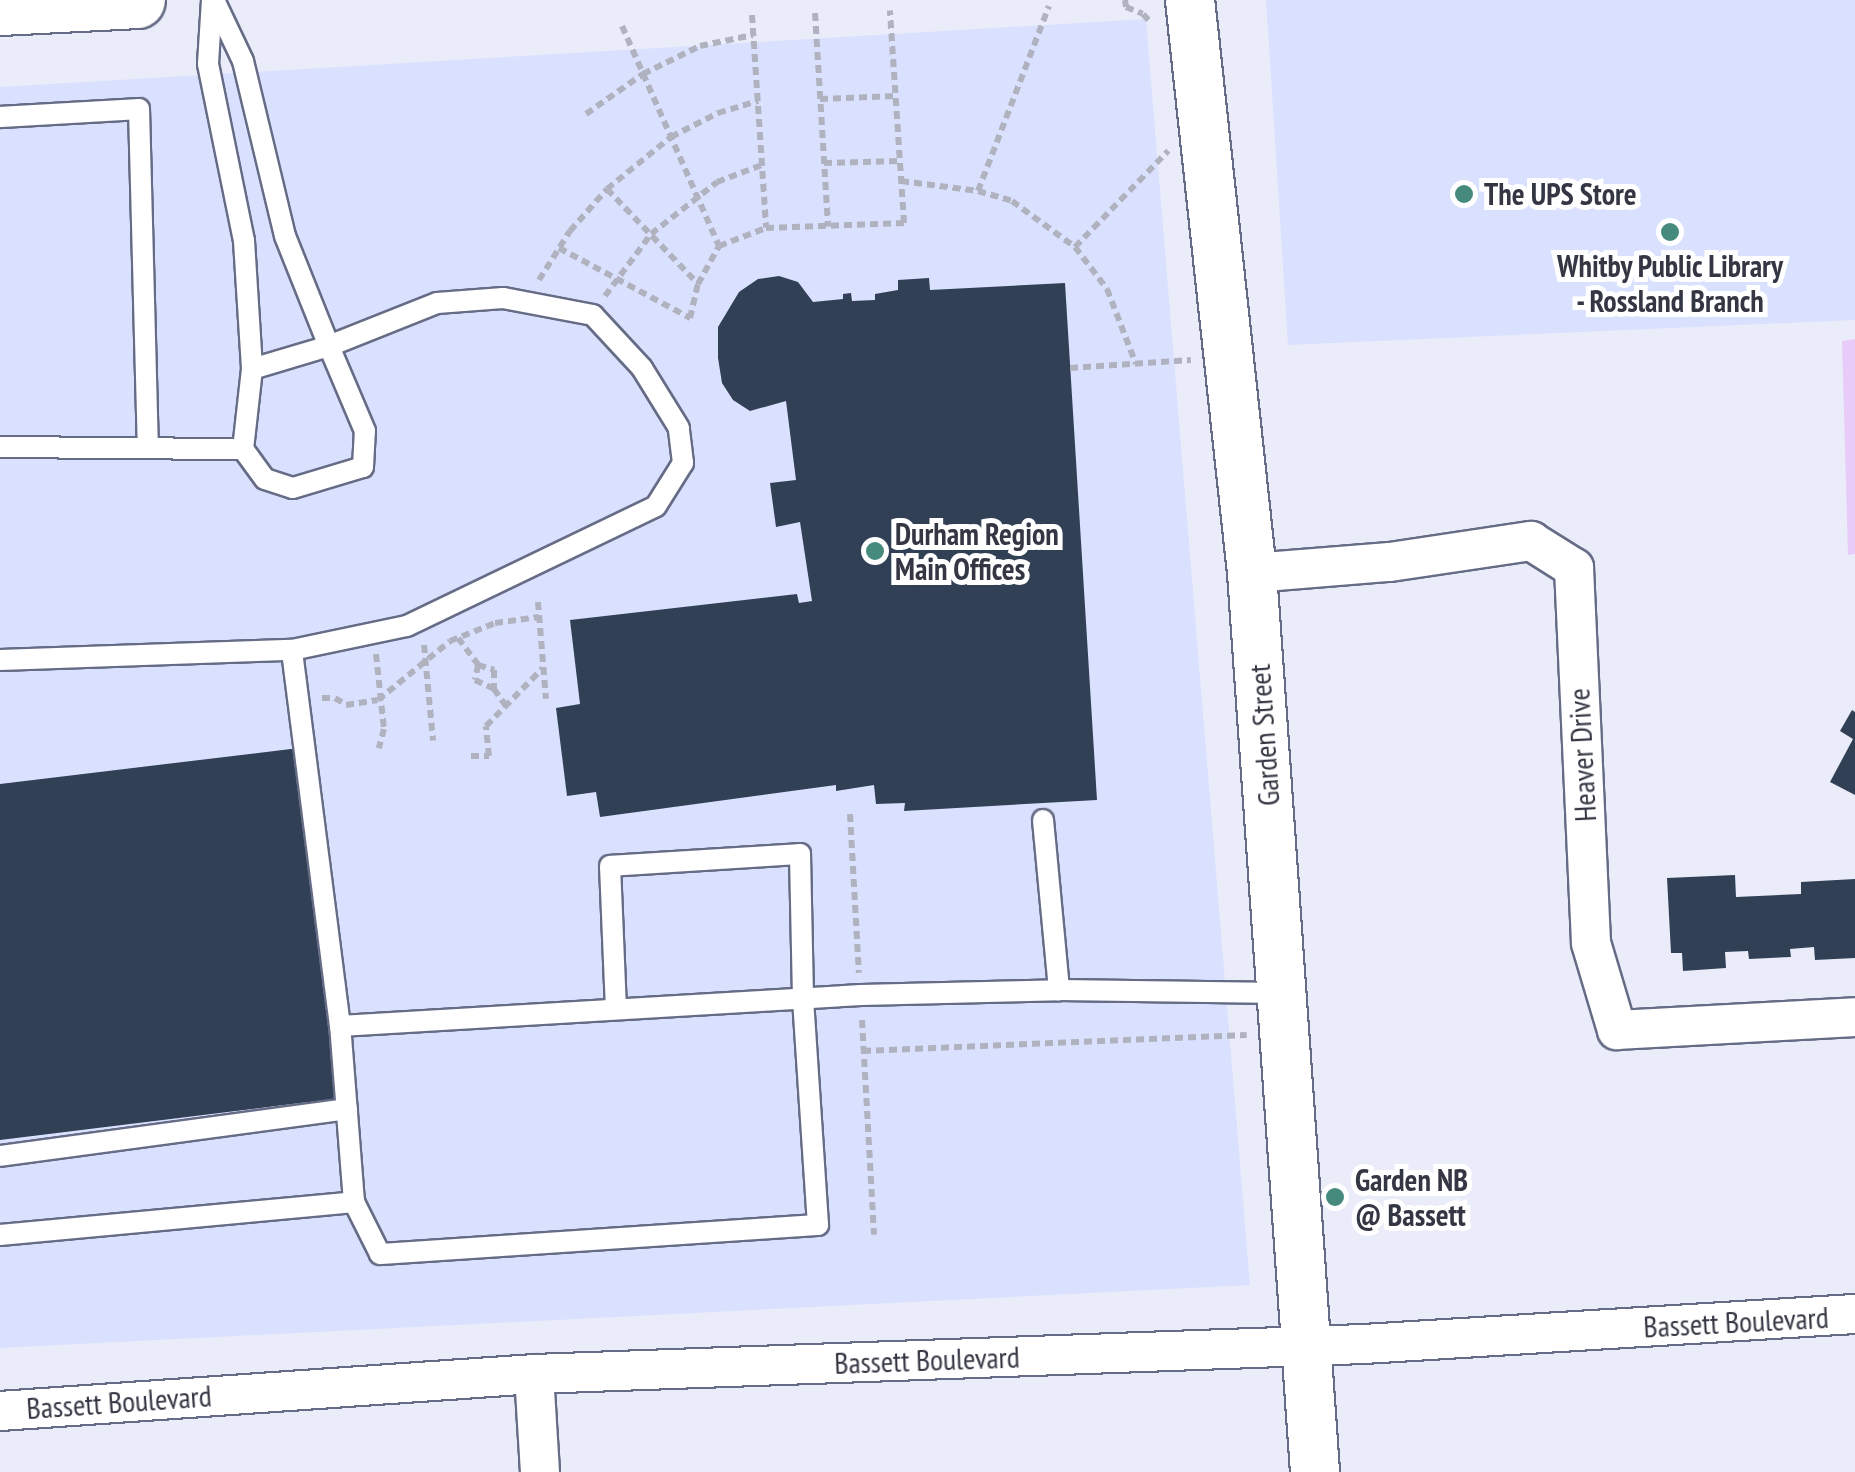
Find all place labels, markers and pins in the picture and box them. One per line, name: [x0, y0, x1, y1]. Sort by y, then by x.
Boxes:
place label: The UPS Store: [1484, 176, 1637, 212]
marker: The UPS Store: [1453, 183, 1475, 205]
marker: Whitby Public Library - Rossland Branch: [1659, 221, 1681, 243]
place label: Whitby Public Library - Rossland Branch: [1556, 248, 1784, 318]
place label: Durham Region Main Offices: [895, 516, 1059, 586]
marker: Durham Region Main Offices: [864, 540, 886, 562]
place label: Garden NB @ Bassett: [1355, 1162, 1468, 1232]
marker: Garden NB @ Bassett: [1324, 1186, 1346, 1208]

